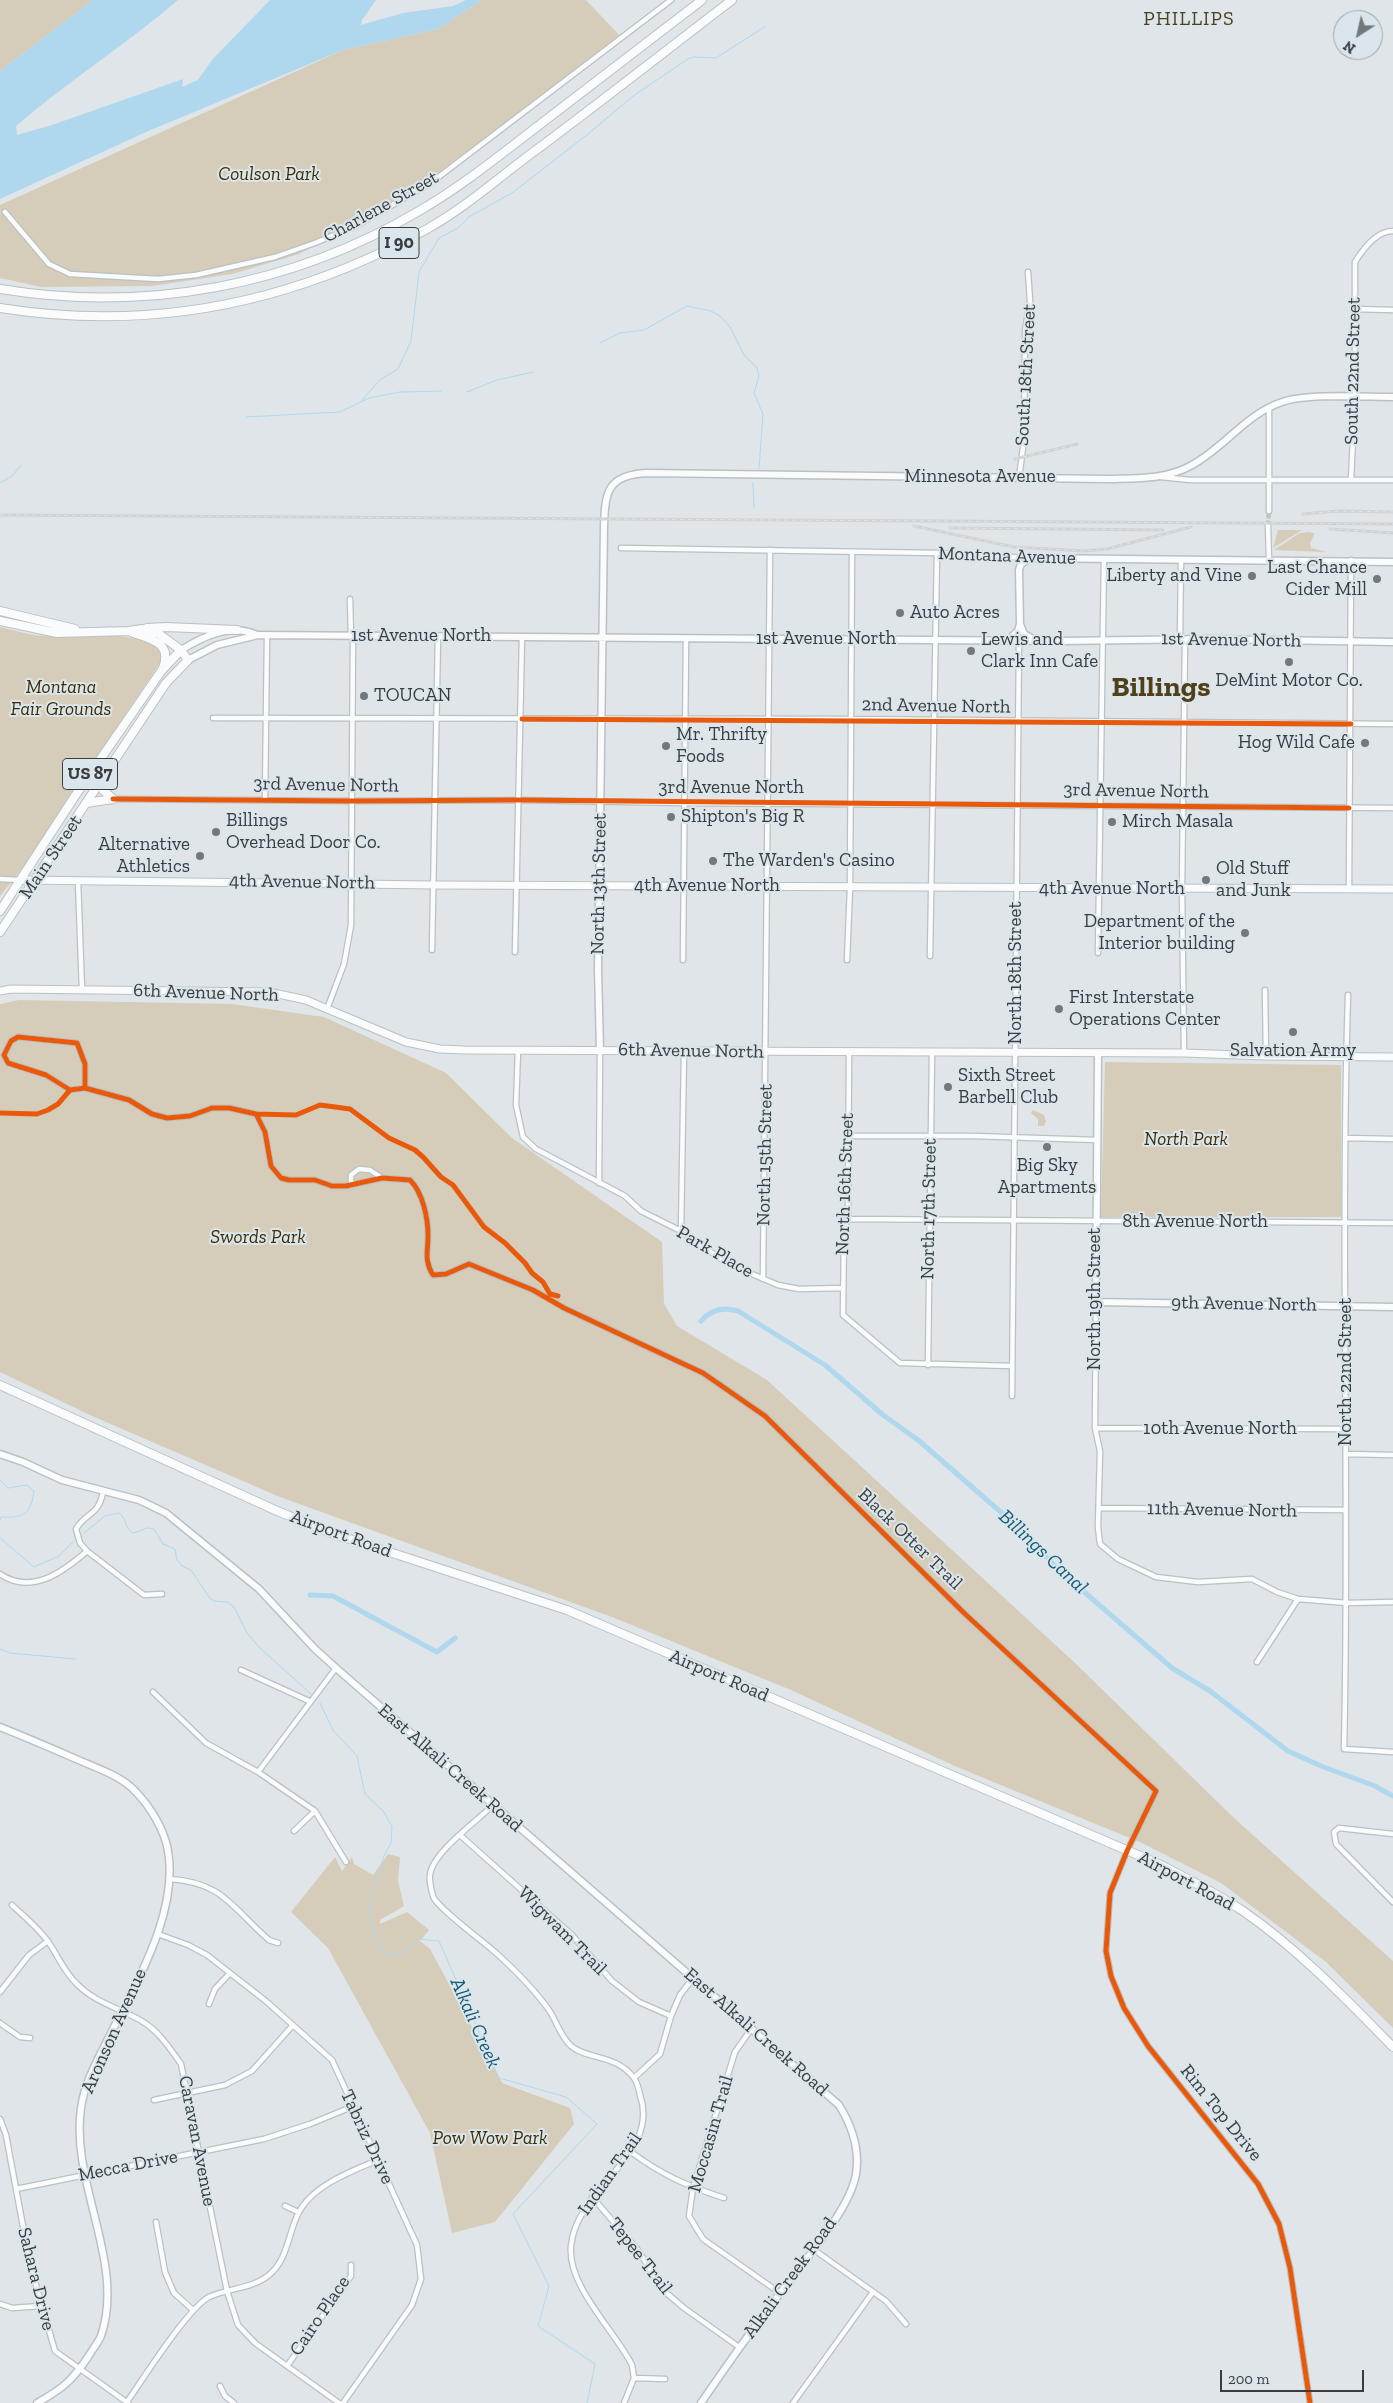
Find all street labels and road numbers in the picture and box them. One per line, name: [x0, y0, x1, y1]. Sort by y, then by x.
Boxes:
street label: Charlene Street: [319, 166, 443, 248]
road number: I 90: [379, 228, 419, 258]
street label: South 22nd Street: [1340, 297, 1366, 445]
street label: South 18th Street: [1011, 303, 1041, 447]
street label: Minnesota Avenue: [904, 466, 1056, 488]
street label: Montana Avenue: [938, 542, 1076, 570]
street label: 1st Avenue North: [351, 625, 491, 647]
street label: 1st Avenue North: [1161, 627, 1301, 653]
street label: 1st Avenue North: [756, 628, 896, 650]
street label: 2nd Avenue North: [861, 693, 1011, 719]
road number: US 87: [62, 759, 118, 790]
street label: 3rd Avenue North: [253, 772, 399, 798]
street label: 3rd Avenue North: [658, 777, 804, 799]
street label: 3rd Avenue North: [1063, 778, 1209, 804]
street label: Main Street: [15, 811, 87, 903]
street label: North 13th Street: [586, 813, 612, 955]
street label: 4th Avenue North: [229, 869, 375, 895]
street label: 4th Avenue North: [634, 875, 780, 897]
street label: 4th Avenue North: [1039, 878, 1185, 900]
street label: North 18th Street: [1005, 902, 1027, 1044]
street label: 6th Avenue North: [133, 979, 279, 1007]
street label: 6th Avenue North: [618, 1038, 764, 1064]
street label: North 15th Street: [752, 1084, 778, 1226]
street label: North 16th Street: [831, 1112, 859, 1256]
street label: North 17th Street: [916, 1138, 942, 1280]
street label: 8th Avenue North: [1122, 1211, 1268, 1233]
street label: Park Place: [673, 1221, 757, 1283]
street label: North 19th Street: [1084, 1228, 1106, 1370]
street label: 9th Avenue North: [1171, 1291, 1317, 1317]
street label: North 22nd Street: [1335, 1298, 1357, 1446]
street label: 10th Avenue North: [1143, 1418, 1297, 1440]
street label: Black Otter Trail: [853, 1483, 967, 1595]
street label: 11th Avenue North: [1147, 1497, 1297, 1523]
street label: Airport Road: [287, 1505, 395, 1563]
street label: Airport Road: [666, 1645, 772, 1707]
street label: East Alkali Creek Road: [373, 1699, 527, 1837]
street label: Airport Road: [1134, 1846, 1238, 1916]
street label: Wigwam Trail: [513, 1882, 611, 1980]
street label: East Alkali Creek Road: [679, 1963, 833, 2101]
street label: Aronson Avenue: [76, 1965, 152, 2097]
street label: Rim Top Drive: [1175, 2060, 1267, 2166]
street label: Moccasin Trail: [683, 2073, 739, 2195]
street label: Caravan Avenue: [173, 2074, 221, 2208]
street label: Tabriz Drive: [335, 2086, 399, 2188]
street label: Indian Trail: [573, 2128, 647, 2220]
street label: Mecca Drive: [76, 2145, 180, 2187]
street label: Tepee Trail: [603, 2213, 677, 2299]
street label: Alkali Creek Road: [738, 2213, 842, 2343]
street label: Sahara Drive: [12, 2225, 60, 2333]
street label: Cairo Place: [285, 2272, 355, 2360]

